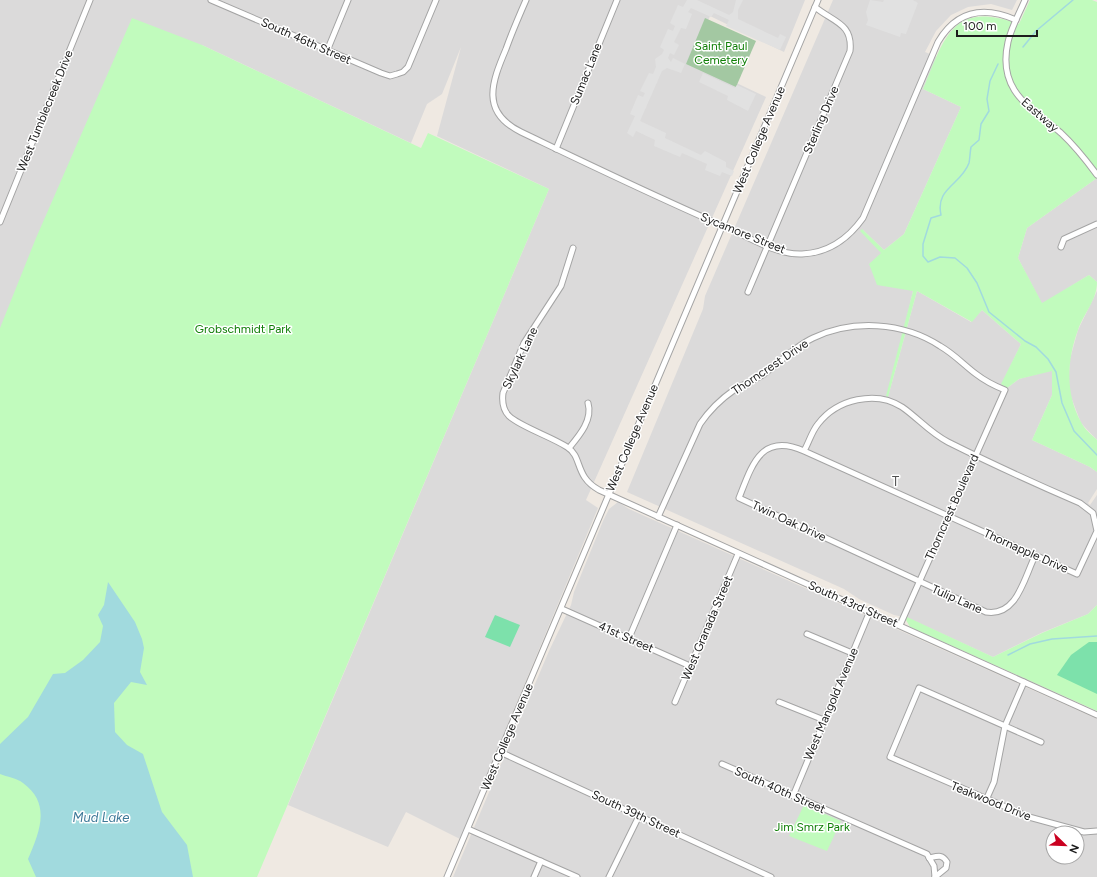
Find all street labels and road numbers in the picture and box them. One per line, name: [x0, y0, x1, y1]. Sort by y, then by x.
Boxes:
street label: South 46th Street: [259, 15, 354, 67]
street label: Sumac Lane: [567, 41, 605, 107]
street label: West Tumblecreek Drive: [14, 48, 76, 174]
street label: West College Avenue: [730, 84, 788, 196]
street label: Sterling Drive: [800, 84, 842, 156]
street label: Eastway: [1018, 95, 1062, 135]
street label: Sycamore Street: [698, 210, 788, 257]
street label: Skylark Lane: [500, 324, 541, 391]
street label: Thorncrest Drive: [729, 336, 811, 398]
street label: West College Avenue: [603, 382, 661, 494]
street label: Thorncrest Boulevard: [922, 452, 982, 562]
street label: Twin Oak Drive: [750, 498, 829, 544]
street label: Thornapple Drive: [981, 526, 1071, 576]
street label: West Granada Street: [679, 573, 736, 683]
street label: South 43rd Street: [806, 578, 901, 630]
street label: Tulip Lane: [930, 582, 985, 617]
street label: 41st Street: [596, 619, 656, 656]
street label: West Mangold Avenue: [801, 645, 861, 762]
street label: West College Avenue: [478, 681, 536, 793]
street label: South 40th Street: [732, 764, 828, 817]
street label: Teakwood Drive: [949, 779, 1034, 824]
street label: South 39th Street: [589, 787, 683, 841]

